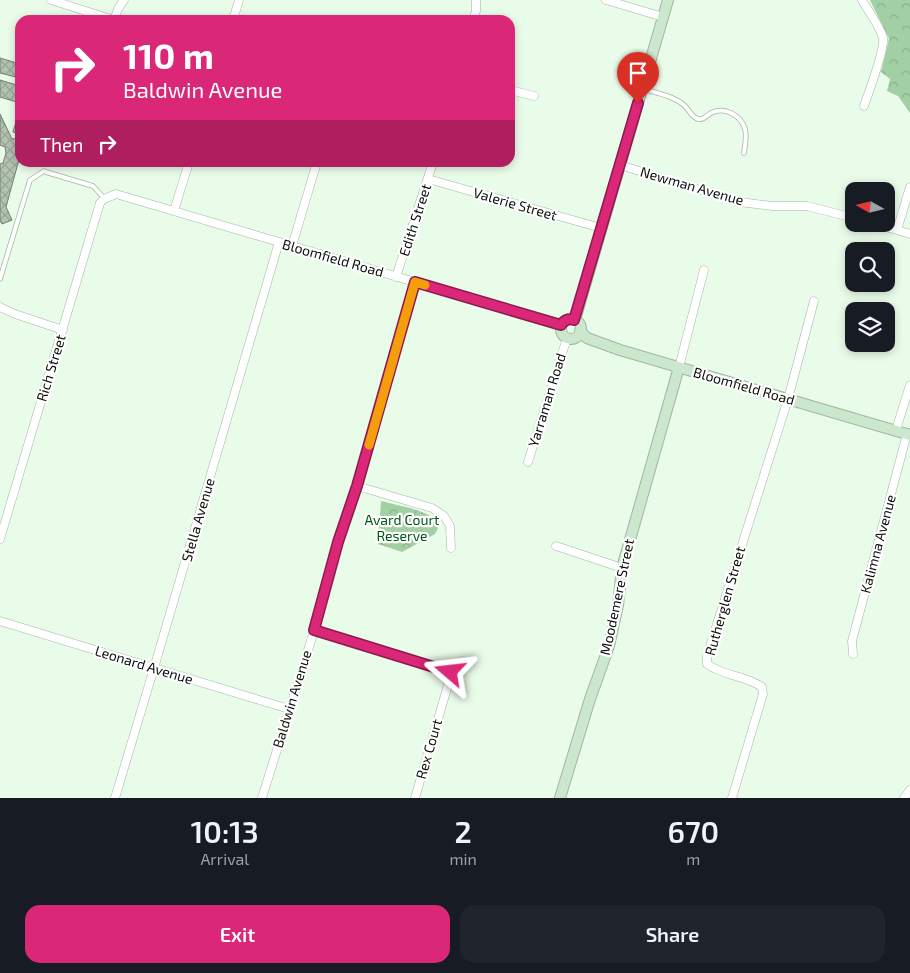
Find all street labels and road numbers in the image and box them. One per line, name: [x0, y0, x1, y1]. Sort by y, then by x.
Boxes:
street label: Newman Avenue: [639, 163, 746, 208]
street label: Edith Street: [395, 182, 434, 258]
street label: Valerie Street: [471, 183, 559, 224]
street label: Bloomfield Road: [281, 235, 386, 280]
street label: Rich Street: [32, 332, 69, 403]
street label: Yarraman Road: [524, 351, 569, 449]
street label: Bloomfield Road: [692, 363, 797, 408]
street label: Stella Avenue: [177, 476, 218, 564]
street label: Kalimna Avenue: [856, 493, 899, 595]
street label: Moodemere Street: [596, 537, 637, 657]
street label: Rutherglen Street: [701, 544, 748, 657]
street label: Leonard Avenue: [93, 642, 195, 688]
street label: Baldwin Avenue: [269, 648, 314, 750]
street label: Rex Court: [412, 717, 445, 781]

